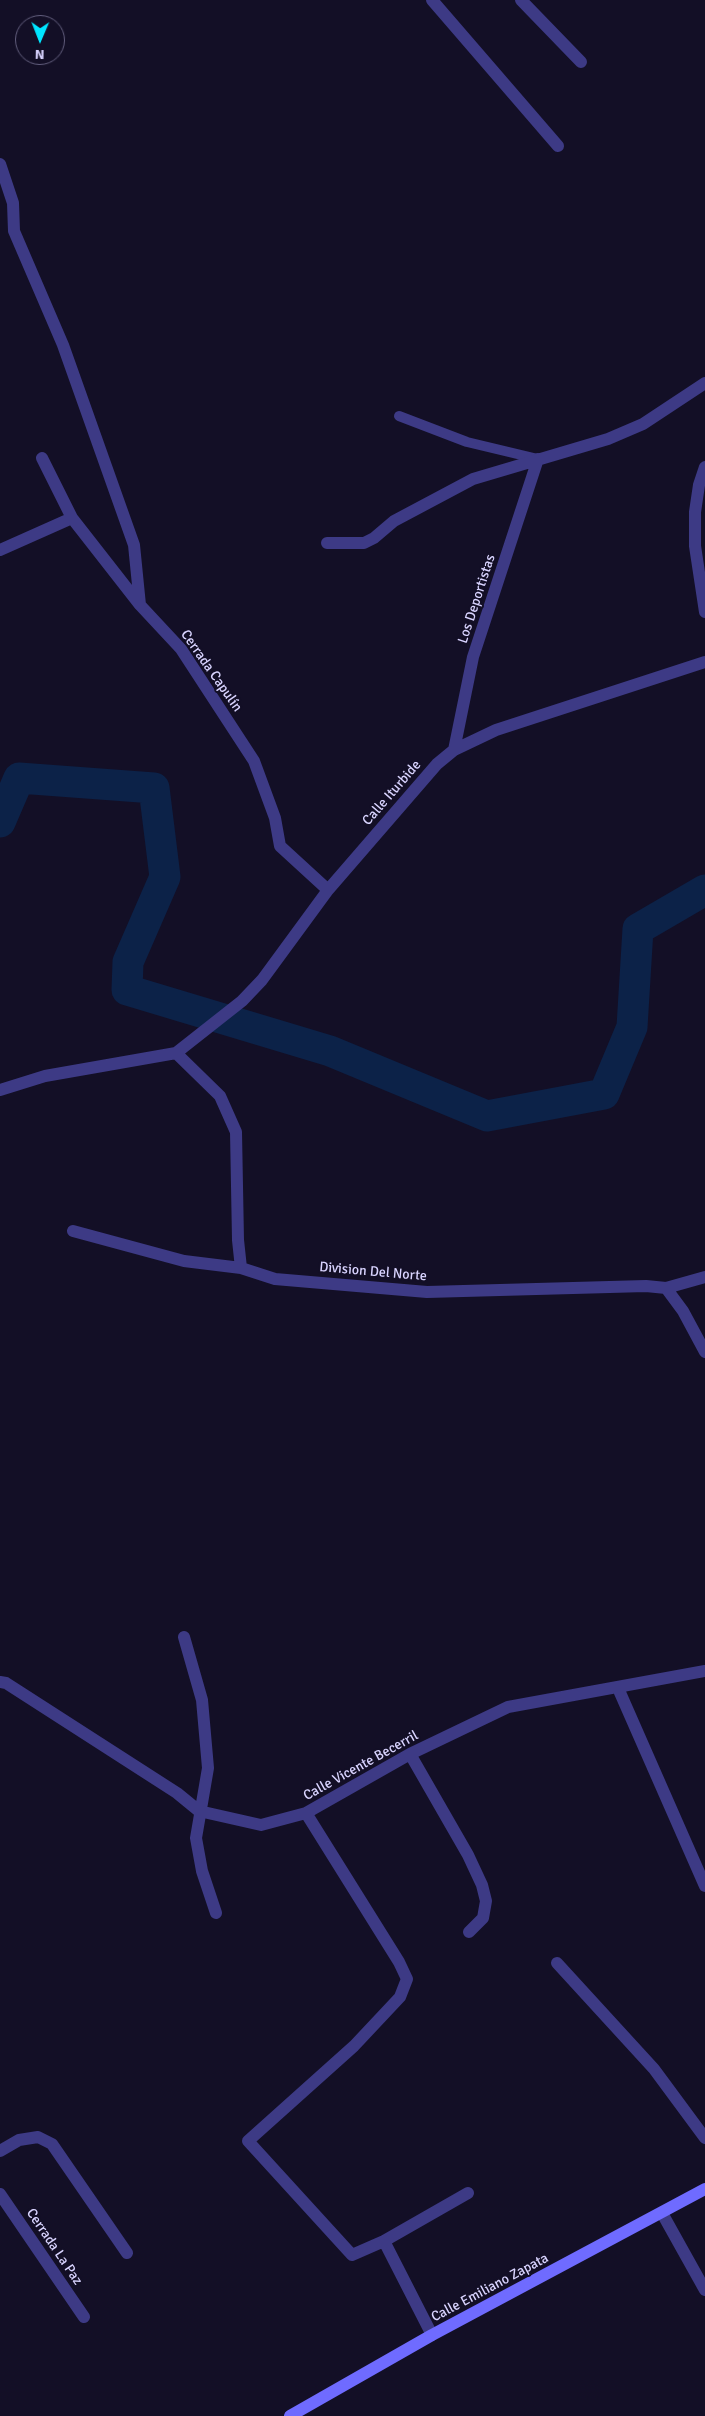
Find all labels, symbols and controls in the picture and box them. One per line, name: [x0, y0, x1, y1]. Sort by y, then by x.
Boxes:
north arrow: [15, 15, 65, 65]
text: N: [35, 46, 45, 63]
street label: Los Deportistas: [455, 552, 499, 646]
street label: Cerrada Capulín: [177, 627, 245, 715]
street label: Calle Iturbide: [359, 757, 425, 829]
street label: Division Del Norte: [319, 1259, 427, 1285]
street label: Calle Vicente Becerril: [301, 1727, 421, 1805]
street label: Cerrada La Paz: [22, 2206, 86, 2288]
street label: Calle Emiliano Zapata: [428, 2250, 552, 2326]

